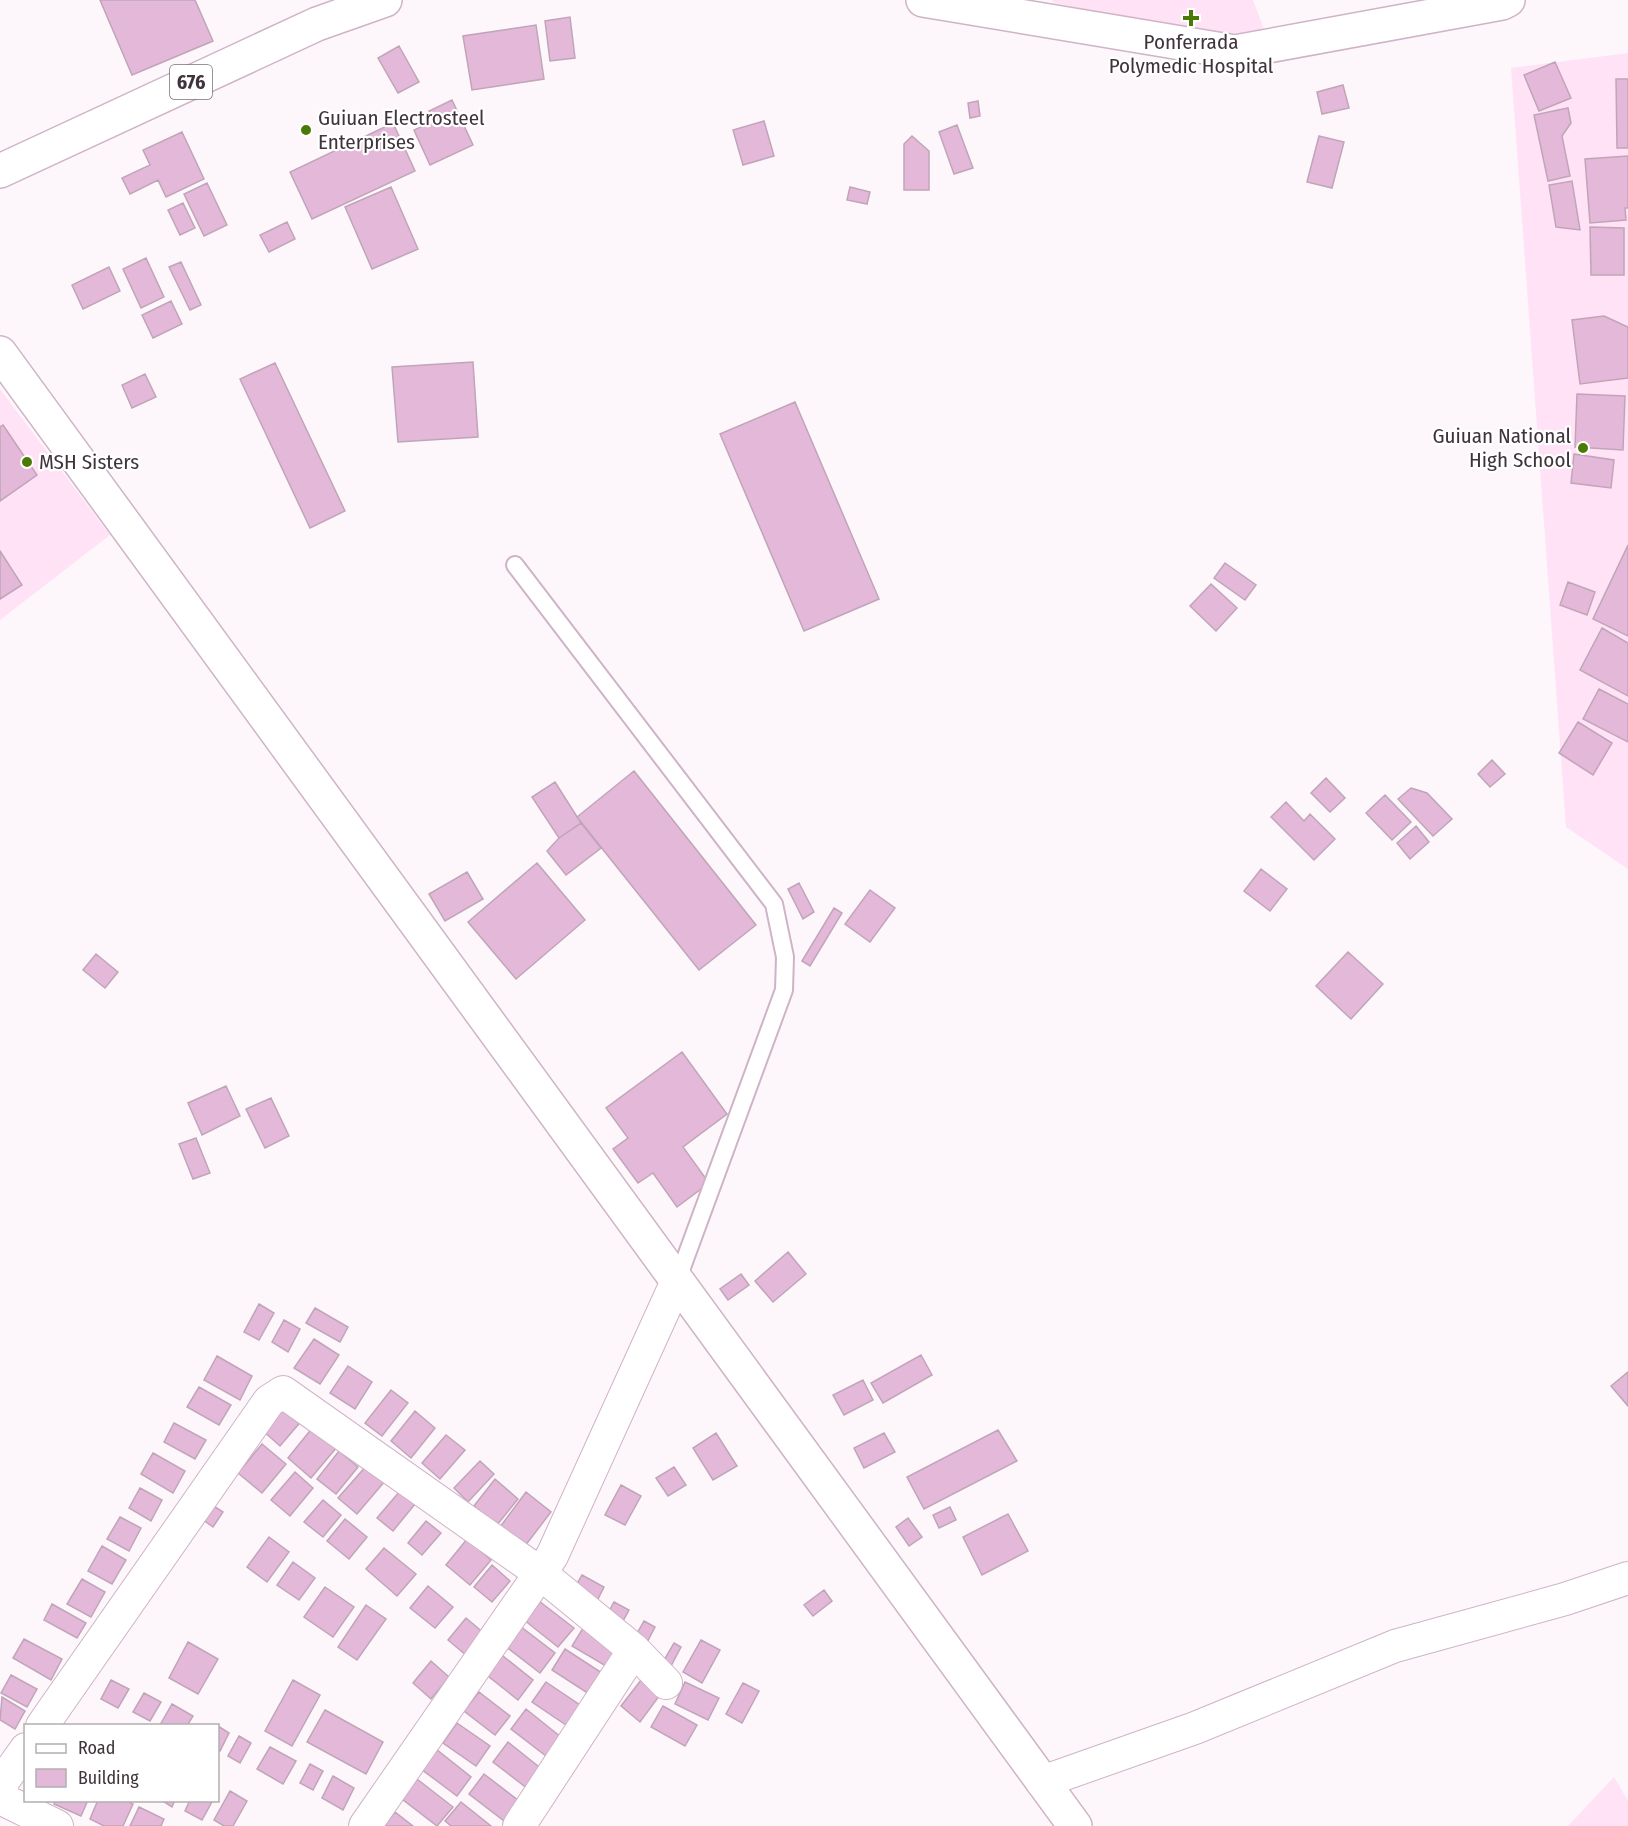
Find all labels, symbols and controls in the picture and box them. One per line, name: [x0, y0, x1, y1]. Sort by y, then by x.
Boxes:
marker: Ponferrada Polymedic Hospital: [1182, 9, 1200, 27]
place label: Ponferrada Polymedic Hospital: [1109, 29, 1274, 79]
road number: 676: [170, 65, 212, 99]
place label: Guiuan Electrosteel Enterprises: [318, 105, 485, 155]
marker: Guiuan Electrosteel Enterprises: [299, 123, 313, 137]
place label: Guiuan National High School: [1432, 423, 1571, 473]
marker: Guiuan National High School: [1576, 441, 1590, 455]
place label: MSH Sisters: [39, 449, 139, 475]
marker: MSH Sisters: [20, 455, 34, 469]
legend: [24, 1724, 219, 1802]
text: Road: [78, 1737, 115, 1759]
text: Building: [78, 1767, 139, 1789]

